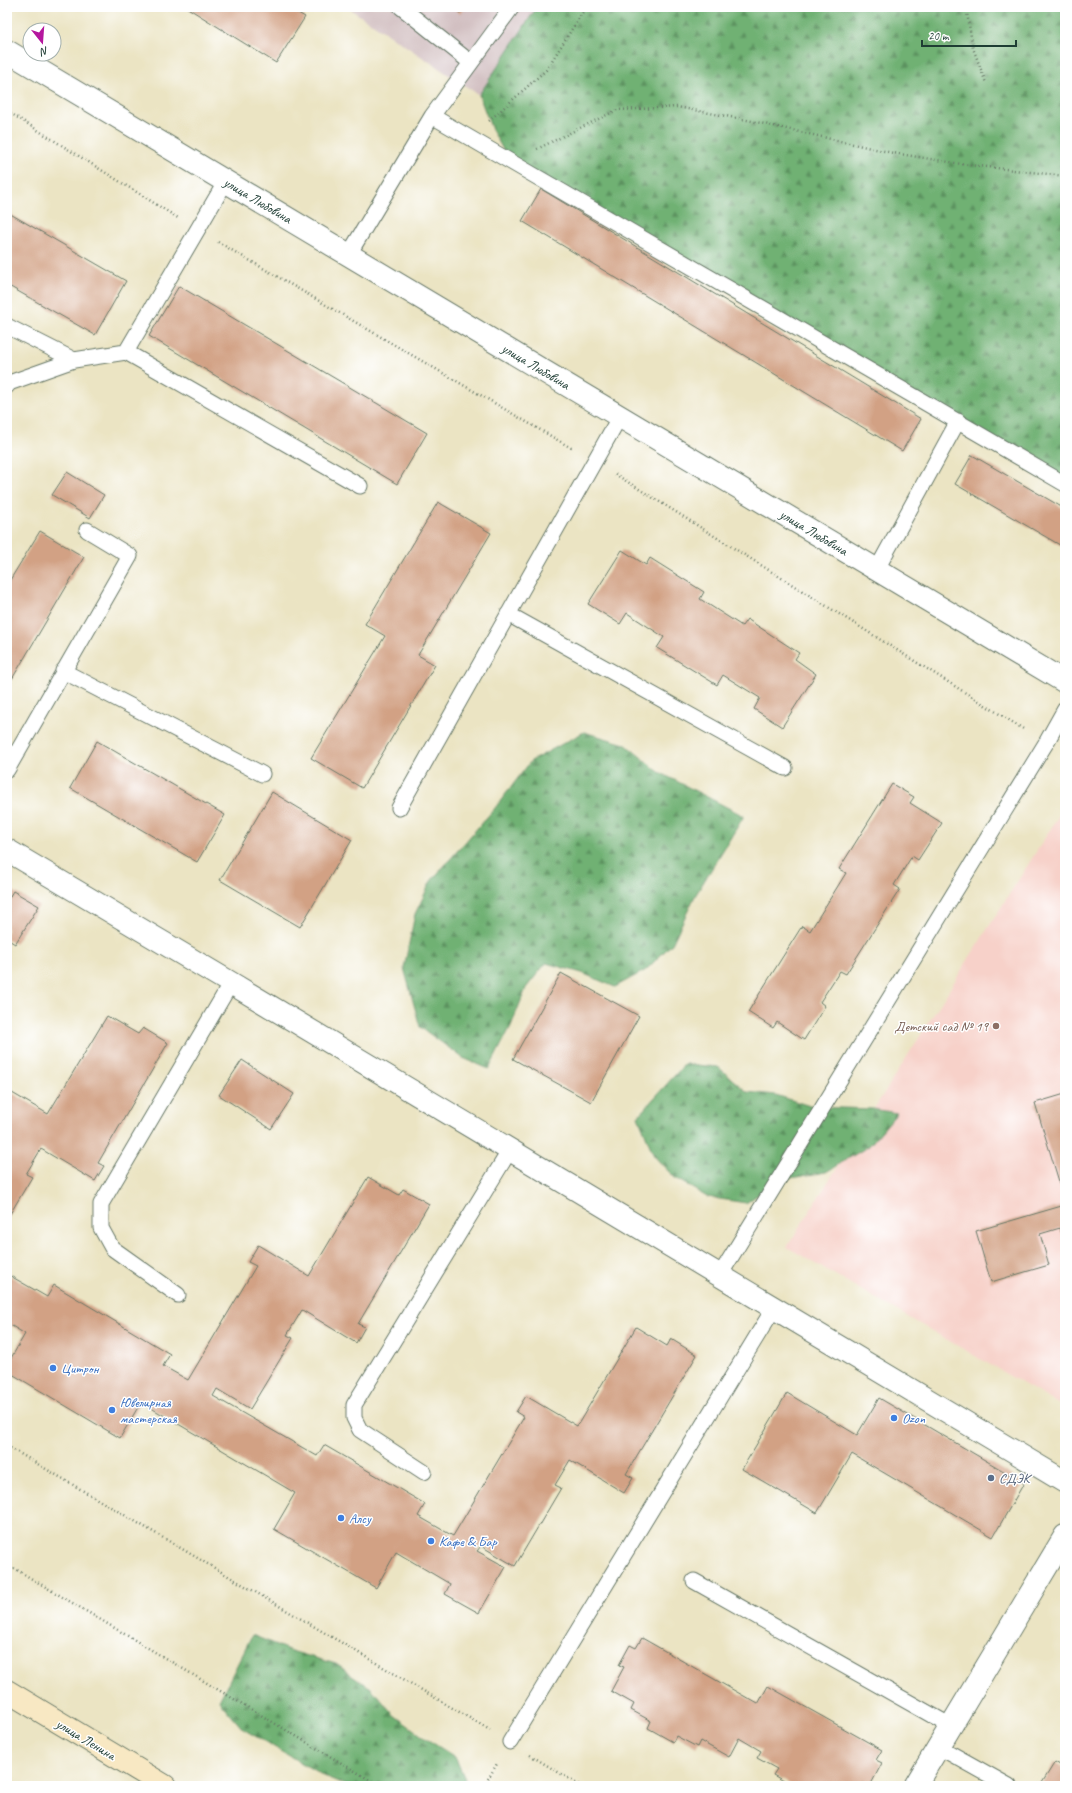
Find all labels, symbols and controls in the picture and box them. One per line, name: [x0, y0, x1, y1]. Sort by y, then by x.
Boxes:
north arrow: [22, 22, 62, 62]
scale bar: [922, 22, 1016, 48]
text: 20 m: [928, 28, 950, 44]
text: N: [38, 44, 50, 60]
street label: улица Любовина: [220, 173, 295, 228]
street label: улица Любовина: [498, 339, 573, 394]
street label: улица Любовина: [776, 505, 851, 560]
place label: Детский сад № 19: [894, 1018, 990, 1035]
marker: Детский сад № 19: [991, 1021, 1001, 1031]
place label: Цитрон: [61, 1360, 100, 1377]
marker: Цитрон: [48, 1363, 58, 1373]
place label: Ювелирная мастерская: [120, 1394, 178, 1427]
marker: Ювелирная мастерская: [107, 1405, 117, 1415]
place label: Ozon: [902, 1410, 926, 1427]
marker: Ozon: [889, 1413, 899, 1423]
place label: СДЭК: [999, 1470, 1033, 1487]
marker: СДЭК: [986, 1473, 996, 1483]
place label: Алсу: [349, 1510, 372, 1527]
marker: Алсу: [336, 1513, 346, 1523]
place label: Кафе & Бар: [439, 1533, 498, 1550]
marker: Кафе & Бар: [426, 1536, 436, 1546]
street label: улица Ленина: [52, 1714, 120, 1764]

